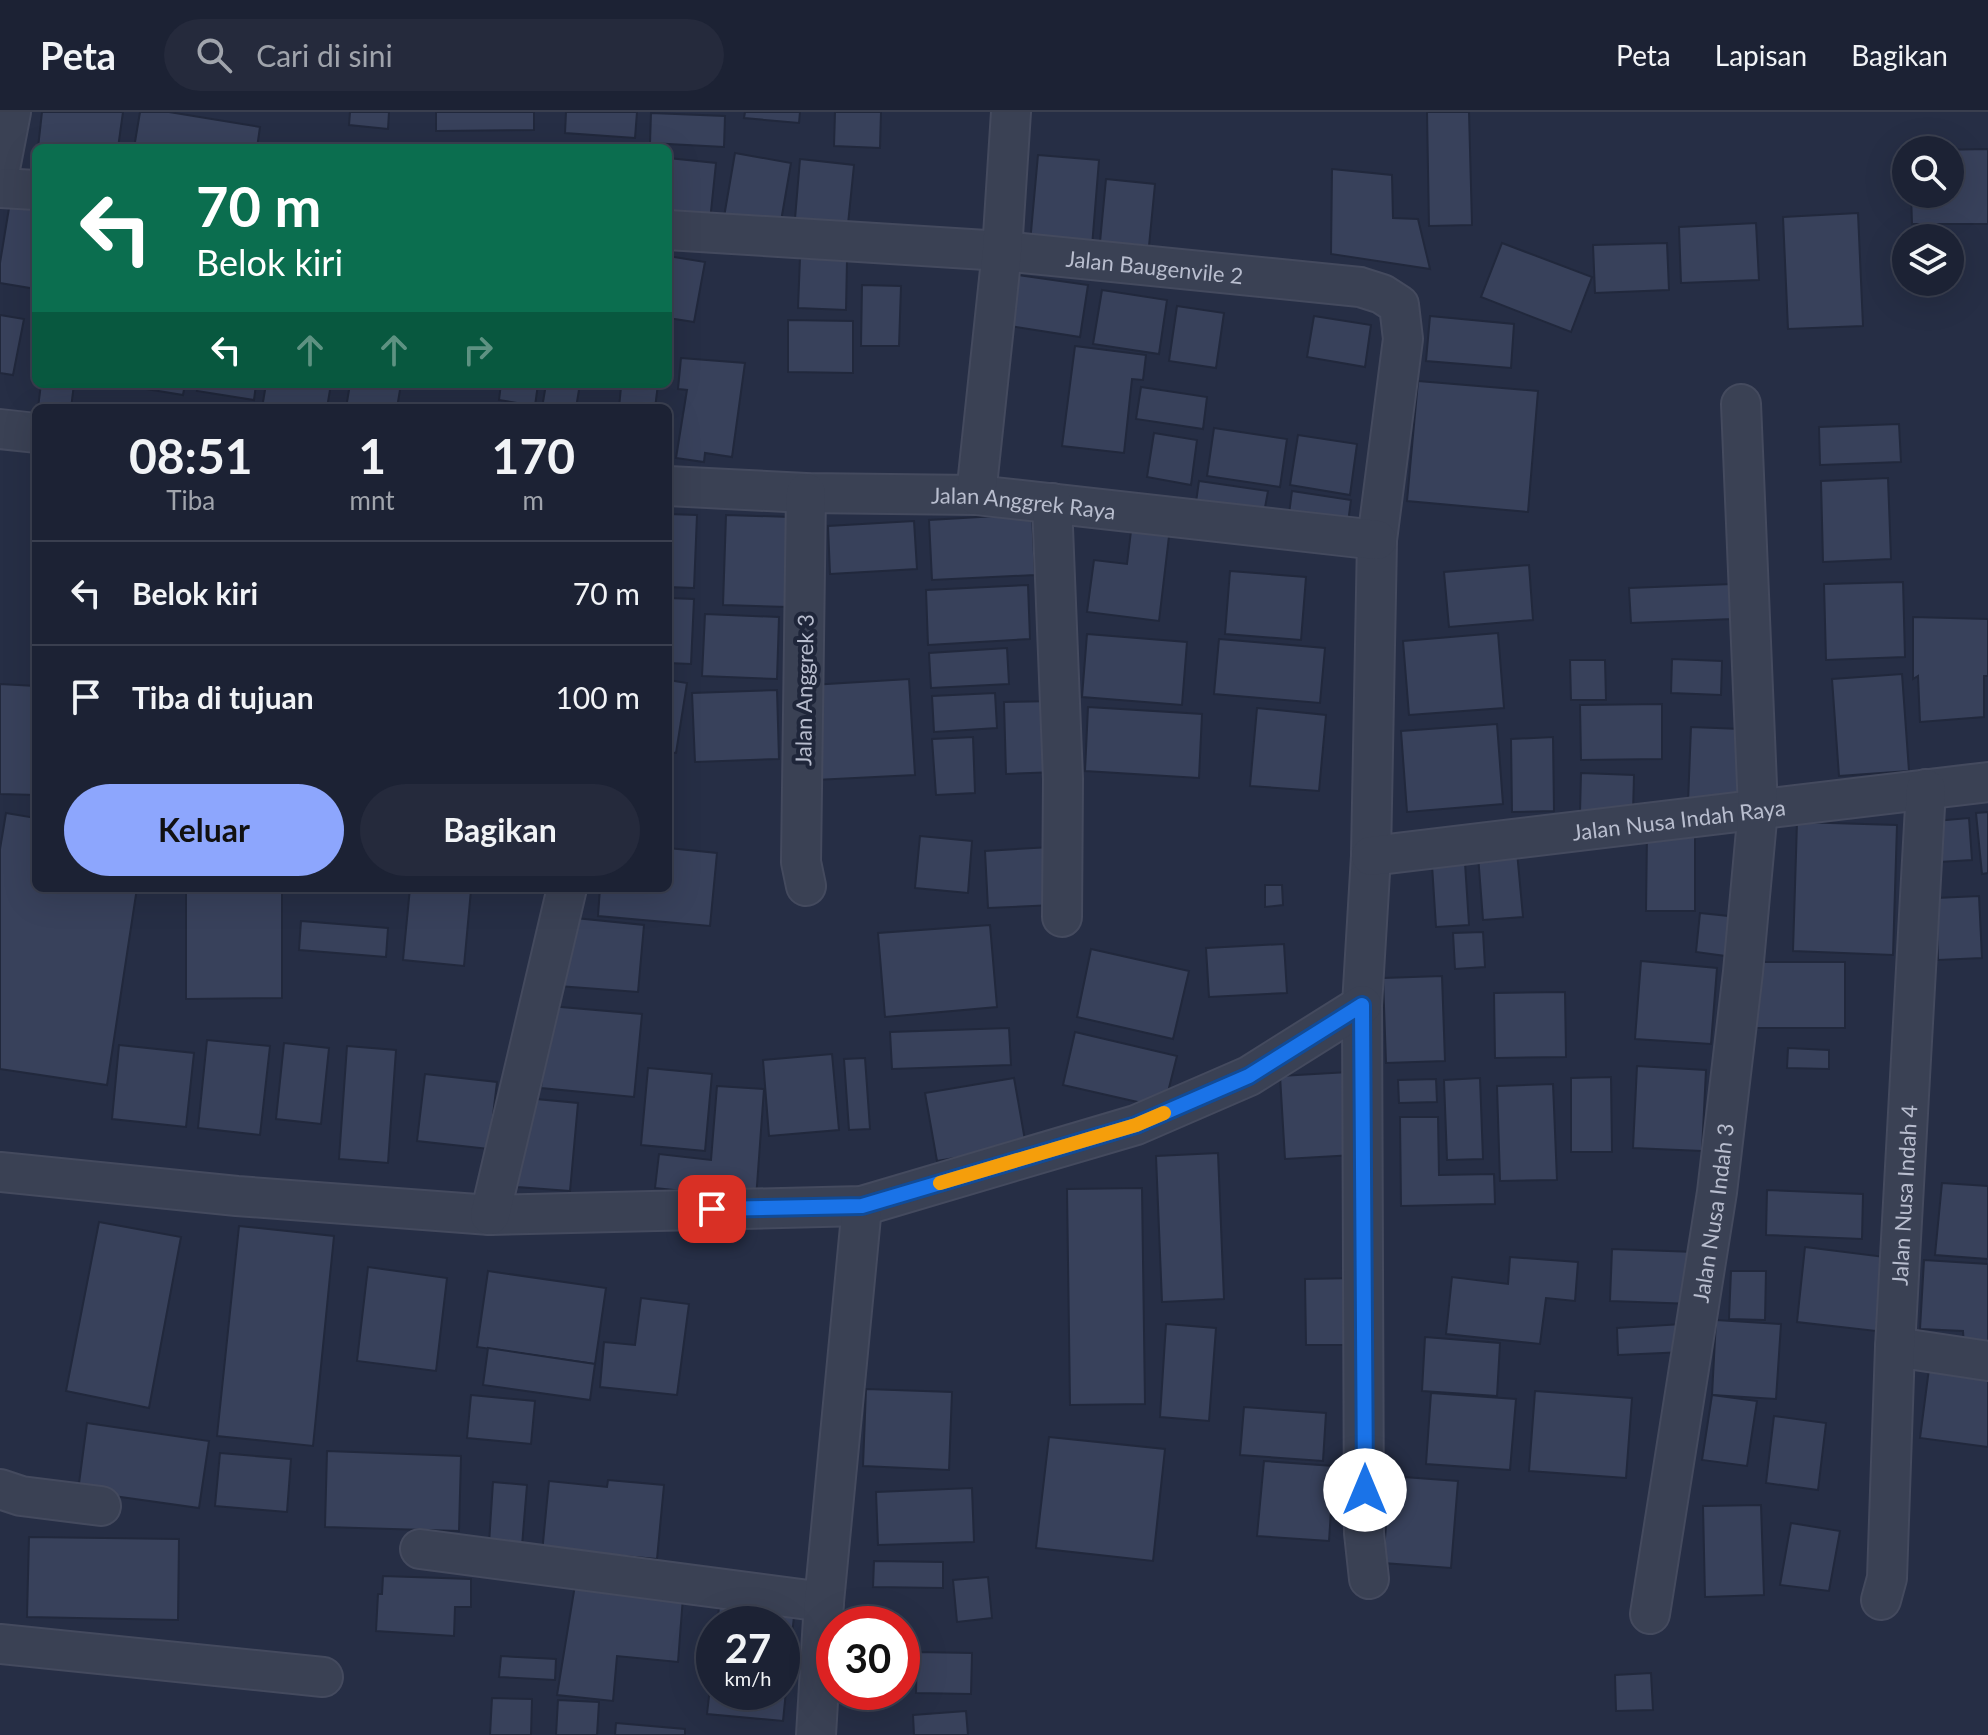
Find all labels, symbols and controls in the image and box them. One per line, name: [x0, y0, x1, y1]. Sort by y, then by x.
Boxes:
search box: [164, 19, 724, 91]
text: Peta: [40, 32, 116, 78]
icon: search: [192, 33, 236, 77]
text: Cari di sini: [256, 37, 393, 73]
text: Peta: [1616, 38, 1671, 72]
text: Lapisan: [1715, 38, 1807, 72]
text: Bagikan: [1851, 38, 1948, 72]
map controls: [1892, 136, 1964, 296]
button: search: [1892, 136, 1964, 208]
text: 70 m: [196, 172, 321, 239]
icon: left: [64, 176, 168, 280]
button: layers: [1892, 224, 1964, 296]
text: Belok kiri: [196, 240, 343, 284]
street label: Jalan Baugenvile 2: [1065, 244, 1244, 289]
icon: left: [204, 328, 248, 372]
icon: ahead: [288, 328, 332, 372]
icon: ahead: [372, 328, 416, 372]
icon: right: [456, 328, 500, 372]
text: 08:51: [129, 427, 253, 484]
text: 1: [358, 427, 386, 484]
text: 170: [492, 427, 575, 484]
street label: Jalan Anggrek Raya: [931, 481, 1117, 524]
text: Tiba: [166, 484, 215, 516]
text: mnt: [350, 484, 395, 516]
text: m: [523, 484, 544, 516]
icon: left: [64, 571, 108, 615]
text: Belok kiri: [132, 575, 258, 611]
text: 70 m: [573, 575, 640, 611]
street label: Jalan Anggrek 3: [789, 614, 819, 766]
icon: arrive: [64, 675, 108, 719]
text: Tiba di tujuan: [132, 679, 314, 715]
text: 100 m: [555, 679, 640, 715]
button: Keluar: [64, 784, 344, 876]
button: Bagikan: [360, 784, 640, 876]
street label: Jalan Nusa Indah Raya: [1571, 793, 1787, 845]
street label: Jalan Nusa Indah 4: [1885, 1104, 1922, 1286]
street label: Jalan Nusa Indah 3: [1686, 1122, 1739, 1305]
pin: [678, 1175, 746, 1243]
icon: arrive: [690, 1187, 734, 1231]
position arrow: [1323, 1448, 1407, 1532]
speed limit sign: 30: [816, 1606, 920, 1710]
text: 27: [725, 1624, 771, 1672]
text: km/h: [725, 1666, 771, 1690]

